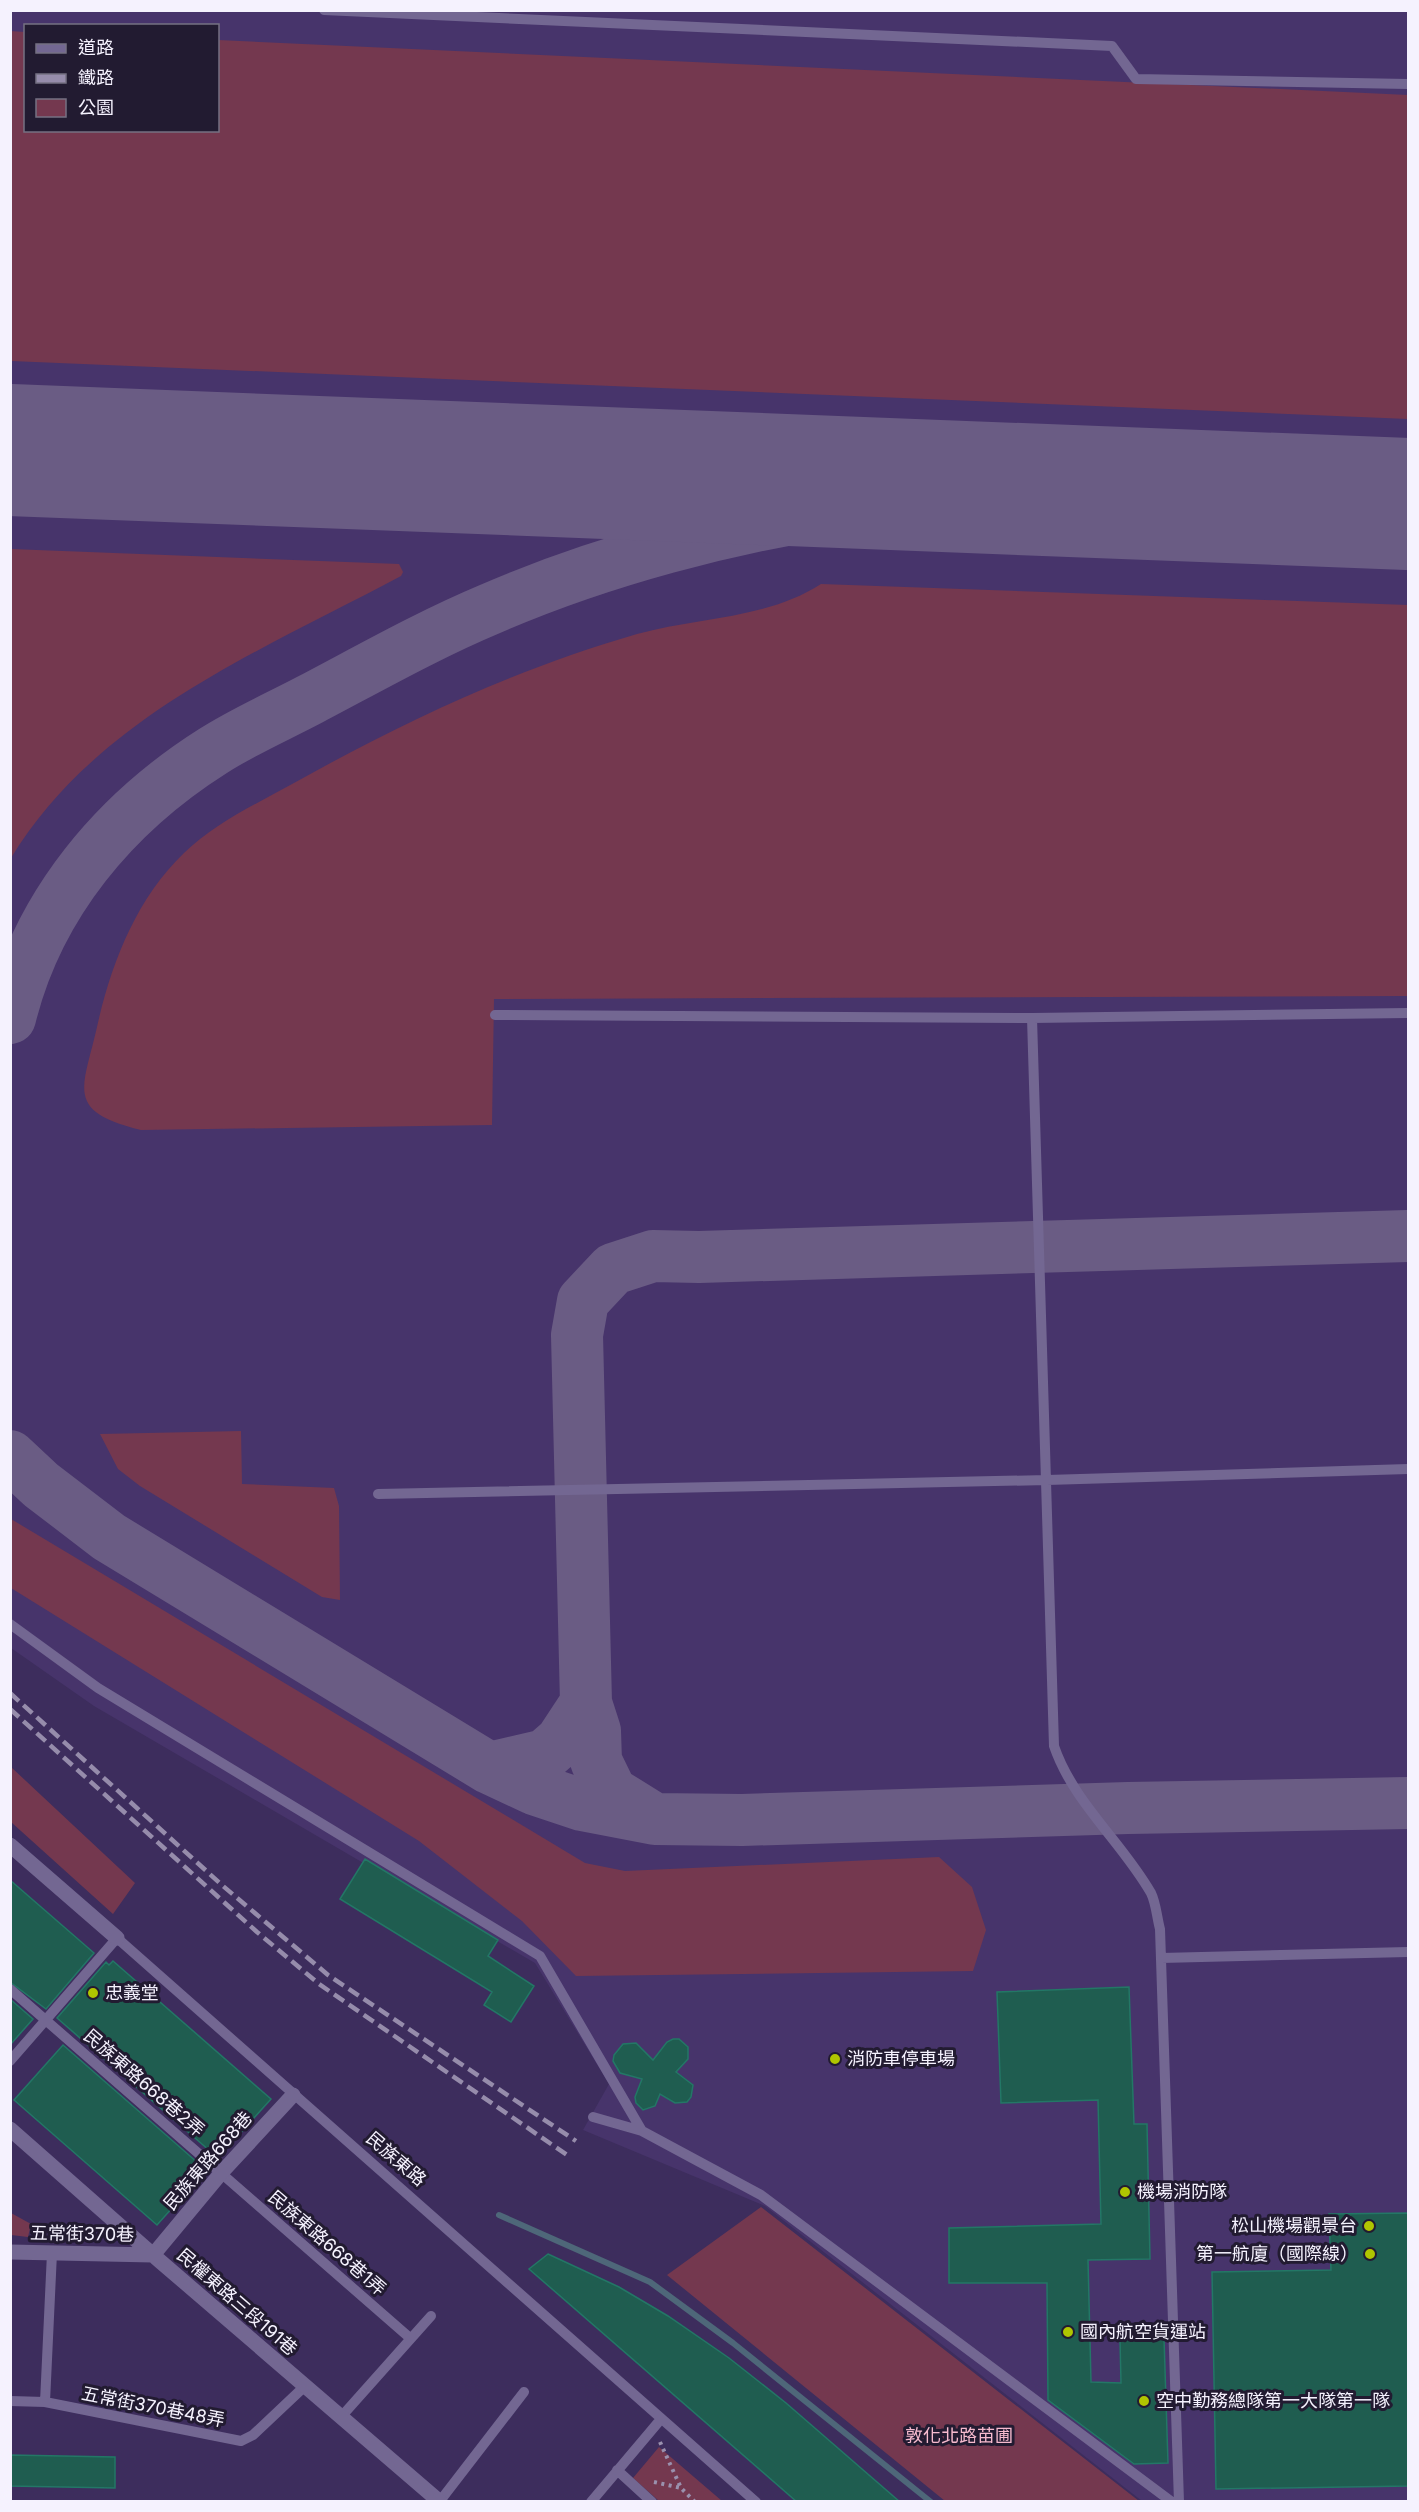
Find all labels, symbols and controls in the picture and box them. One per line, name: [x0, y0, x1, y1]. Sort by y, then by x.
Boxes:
legend: [24, 24, 219, 132]
text: 道路: [78, 37, 114, 58]
text: 鐵路: [78, 67, 114, 88]
text: 公園: [78, 97, 114, 118]
place label: 忠義堂: [105, 1982, 159, 2003]
marker: 忠義堂: [86, 1986, 100, 2000]
street label: 民族東路668巷2弄: [80, 2025, 209, 2141]
place label: 消防車停車場: [847, 2048, 955, 2069]
marker: 消防車停車場: [828, 2052, 842, 2066]
street label: 民族東路668巷: [159, 2107, 256, 2214]
street label: 民族東路: [362, 2127, 430, 2190]
place label: 機場消防隊: [1137, 2181, 1227, 2202]
marker: 機場消防隊: [1118, 2185, 1132, 2199]
street label: 民族東路668巷1弄: [264, 2186, 390, 2299]
place label: 松山機場觀景台: [1231, 2215, 1357, 2236]
marker: 松山機場觀景台: [1362, 2219, 1376, 2233]
street label: 五常街370巷: [30, 2222, 134, 2245]
place label: 第一航廈（國際線）: [1196, 2243, 1358, 2264]
street label: 民權東路三段191巷: [173, 2244, 302, 2359]
marker: 第一航廈（國際線）: [1363, 2247, 1377, 2261]
place label: 國內航空貨運站: [1080, 2321, 1206, 2342]
marker: 國內航空貨運站: [1061, 2325, 1075, 2339]
street label: 五常街370巷48弄: [80, 2382, 226, 2431]
place label: 空中勤務總隊第一大隊第一隊: [1156, 2390, 1390, 2411]
marker: 空中勤務總隊第一大隊第一隊: [1137, 2394, 1151, 2408]
park label: 敦化北路苗圃: [905, 2425, 1013, 2446]

